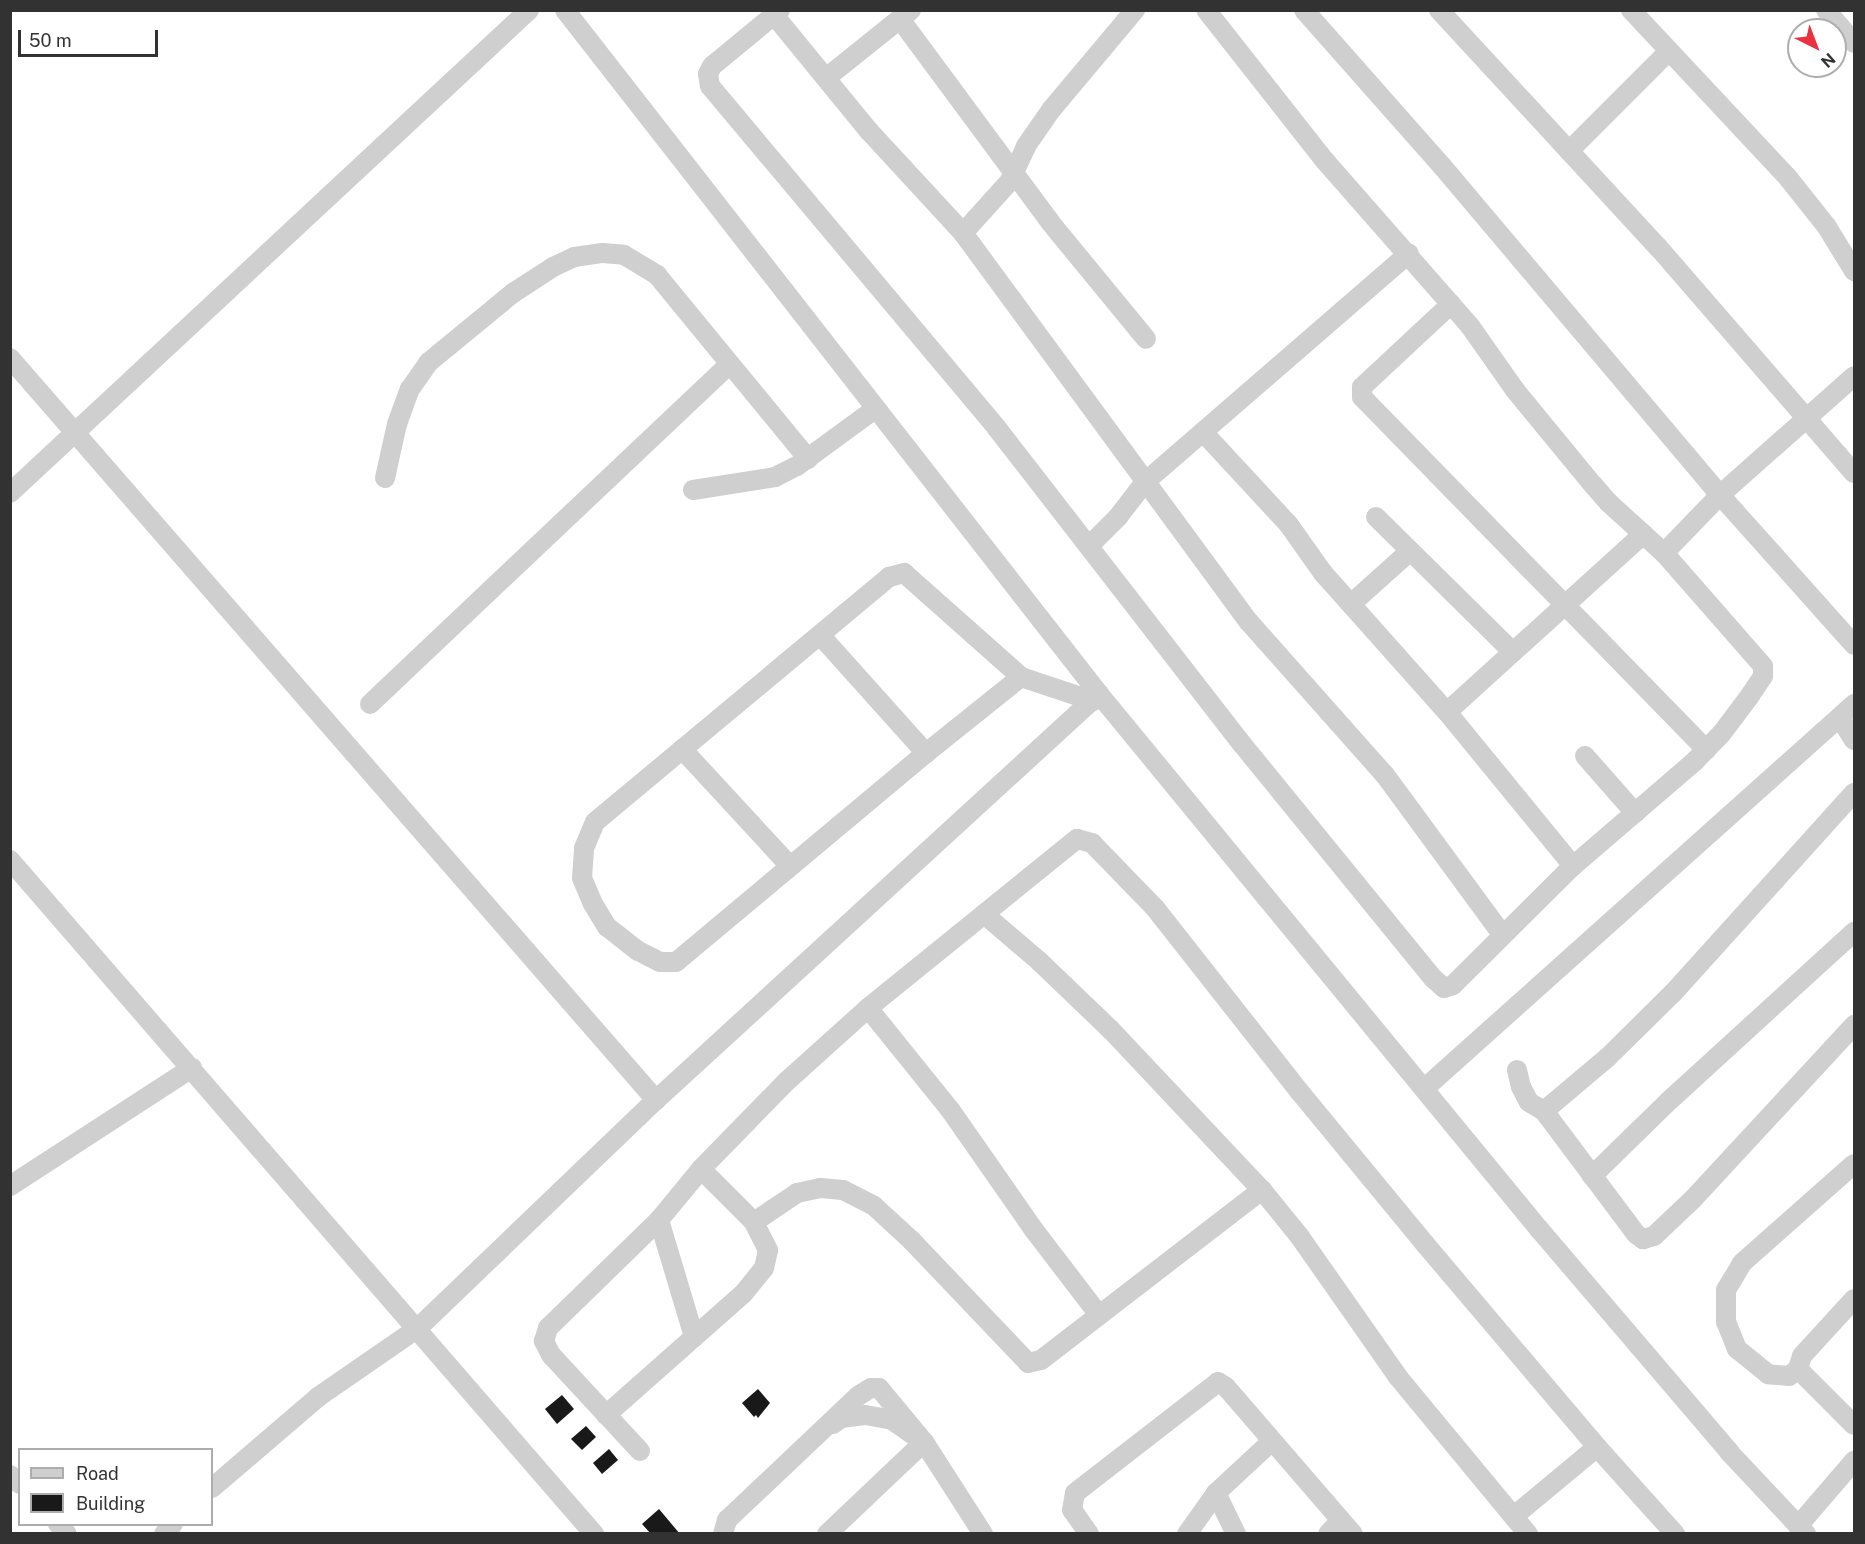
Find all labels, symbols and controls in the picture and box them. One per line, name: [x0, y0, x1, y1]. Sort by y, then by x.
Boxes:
scale bar: [21, 18, 160, 56]
north arrow: [1787, 18, 1847, 78]
text: 50 m: [29, 30, 72, 51]
text: N: [1817, 49, 1839, 72]
legend: [18, 1448, 213, 1526]
text: Road: [76, 1463, 119, 1484]
text: Building: [76, 1493, 145, 1514]

